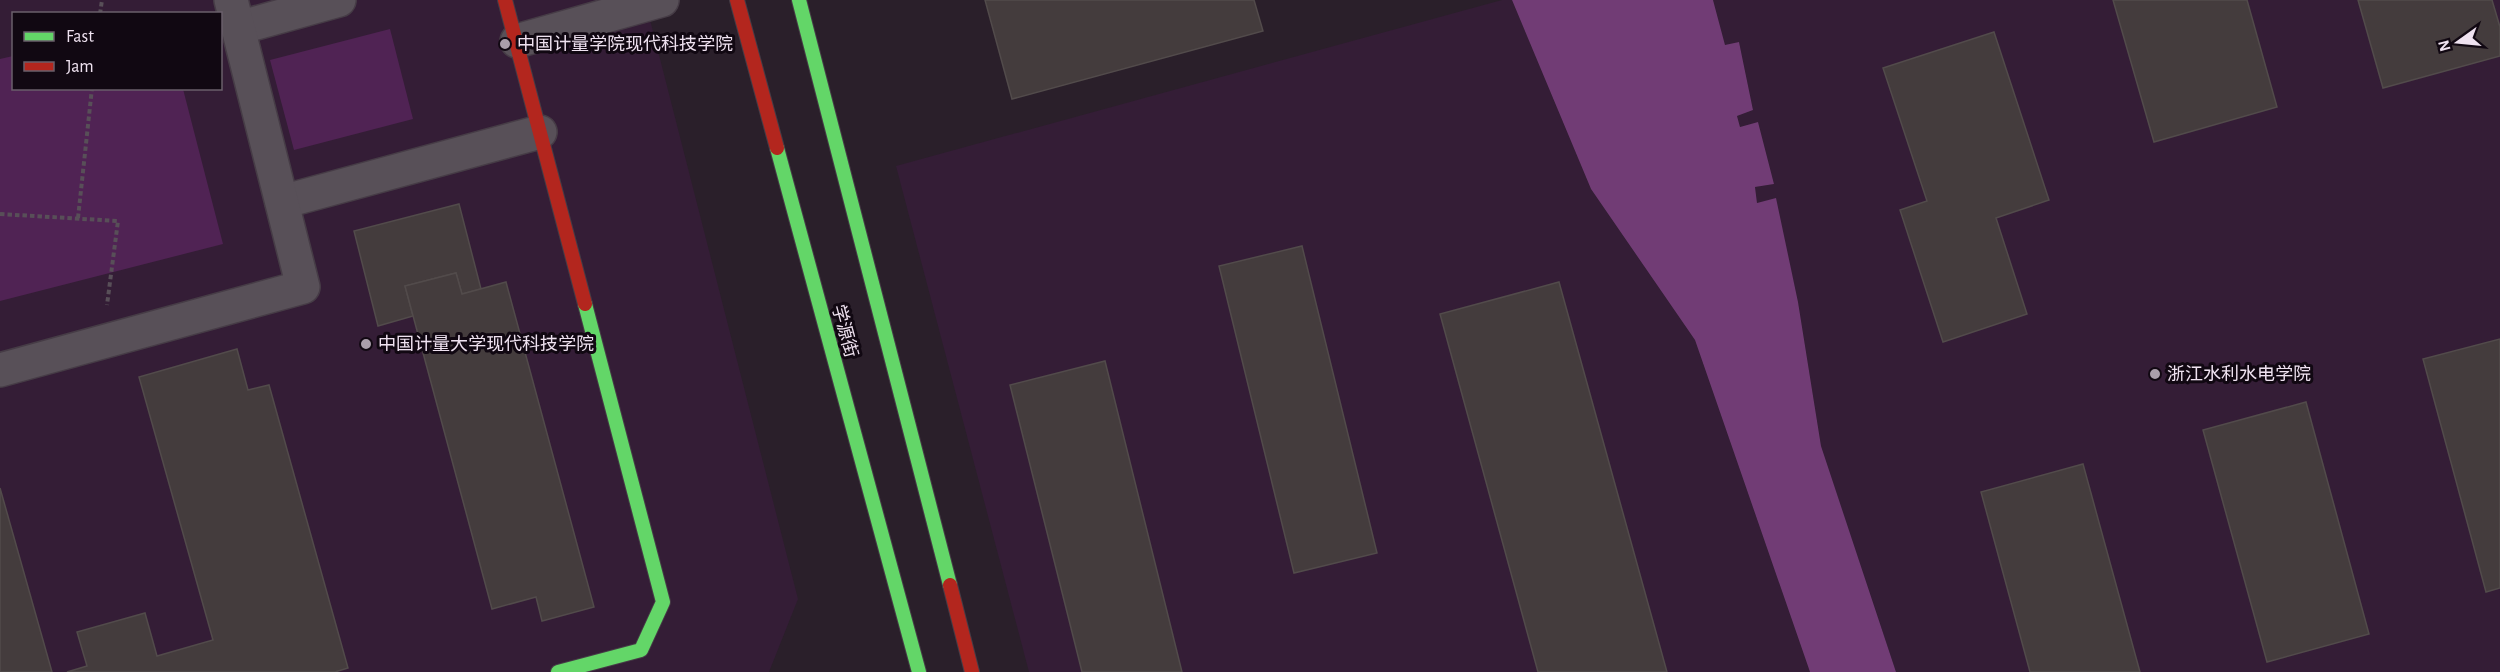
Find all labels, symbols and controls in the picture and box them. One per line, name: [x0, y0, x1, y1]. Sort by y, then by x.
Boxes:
legend: [12, 12, 222, 90]
north arrow: [2428, 12, 2488, 72]
text: Fast: [66, 28, 94, 46]
place label: 中国计量学院现代科技学院: [517, 34, 733, 54]
marker: 中国计量学院现代科技学院: [498, 37, 512, 51]
text: N: [2435, 38, 2454, 53]
text: Jam: [66, 58, 94, 76]
street label: 学源街: [828, 302, 862, 360]
place label: 中国计量大学现代科技学院: [378, 334, 594, 354]
marker: 中国计量大学现代科技学院: [359, 337, 373, 351]
place label: 浙江水利水电学院: [2167, 364, 2311, 384]
marker: 浙江水利水电学院: [2148, 367, 2162, 381]

